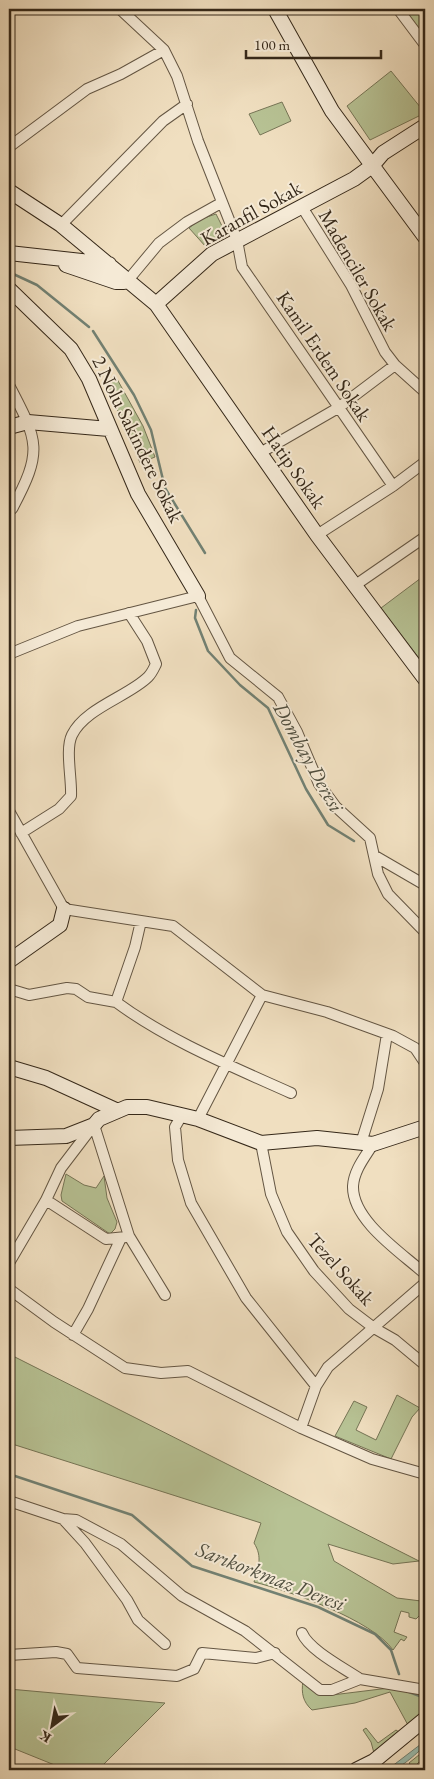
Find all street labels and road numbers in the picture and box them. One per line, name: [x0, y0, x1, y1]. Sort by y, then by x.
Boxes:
street label: Karanfil Sokak: [196, 174, 307, 251]
street label: Madenciler Sokak: [313, 205, 404, 336]
street label: Kamil Erdem Sokak: [271, 286, 378, 427]
street label: 2 Nolu Sakindere Sokak: [86, 351, 190, 527]
street label: Hatip Sokak: [256, 420, 332, 514]
street label: Tezel Sokak: [302, 1227, 381, 1311]

